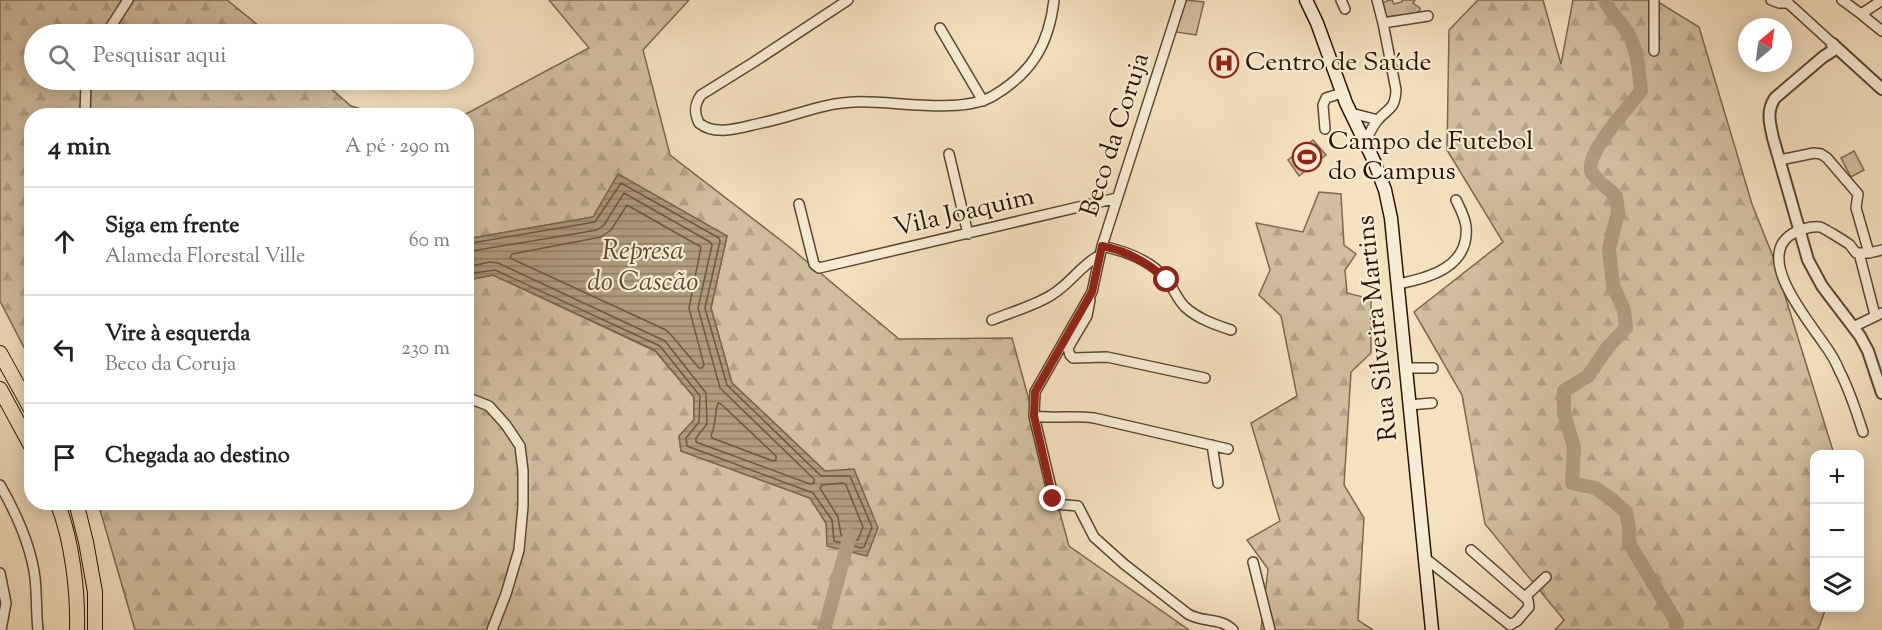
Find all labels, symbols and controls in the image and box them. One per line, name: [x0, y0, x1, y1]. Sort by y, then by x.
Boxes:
north arrow: [1738, 18, 1792, 72]
search box: [24, 24, 474, 90]
icon: search: [45, 41, 78, 74]
text: Pesquisar aqui: [93, 41, 227, 73]
place label: Centro de Saúde: [1245, 45, 1432, 82]
hospital icon: Centro de Saúde: [1208, 47, 1240, 79]
street label: Beco da Coruja: [1072, 48, 1160, 222]
place label: Campo de Futebol do Campus: [1328, 124, 1533, 191]
text: 4 min: [48, 129, 111, 166]
text: A pé · 290 m: [345, 133, 450, 162]
sports icon: Campo de Futebol do Campus: [1291, 141, 1323, 173]
street label: Vila Joaquim: [890, 179, 1038, 247]
text: Siga em frente: [105, 211, 240, 243]
street label: Rua Silveira Martins: [1348, 213, 1408, 443]
icon: ahead: [48, 225, 81, 258]
text: 60 m: [409, 227, 450, 256]
water label: Represa do Cascão: [588, 233, 698, 303]
text: Alameda Florestal Ville: [105, 243, 305, 272]
route start: [1153, 266, 1179, 292]
text: Vire à esquerda: [105, 319, 250, 351]
icon: left: [48, 333, 81, 366]
text: 230 m: [401, 335, 450, 364]
text: Beco da Coruja: [105, 351, 236, 380]
icon: arrive: [48, 441, 81, 474]
text: Chegada ao destino: [105, 441, 290, 473]
map controls: [1810, 450, 1864, 612]
button: +: [1810, 450, 1864, 504]
route end: [1039, 485, 1065, 511]
button: −: [1810, 504, 1864, 558]
button: layers: [1810, 558, 1864, 612]

